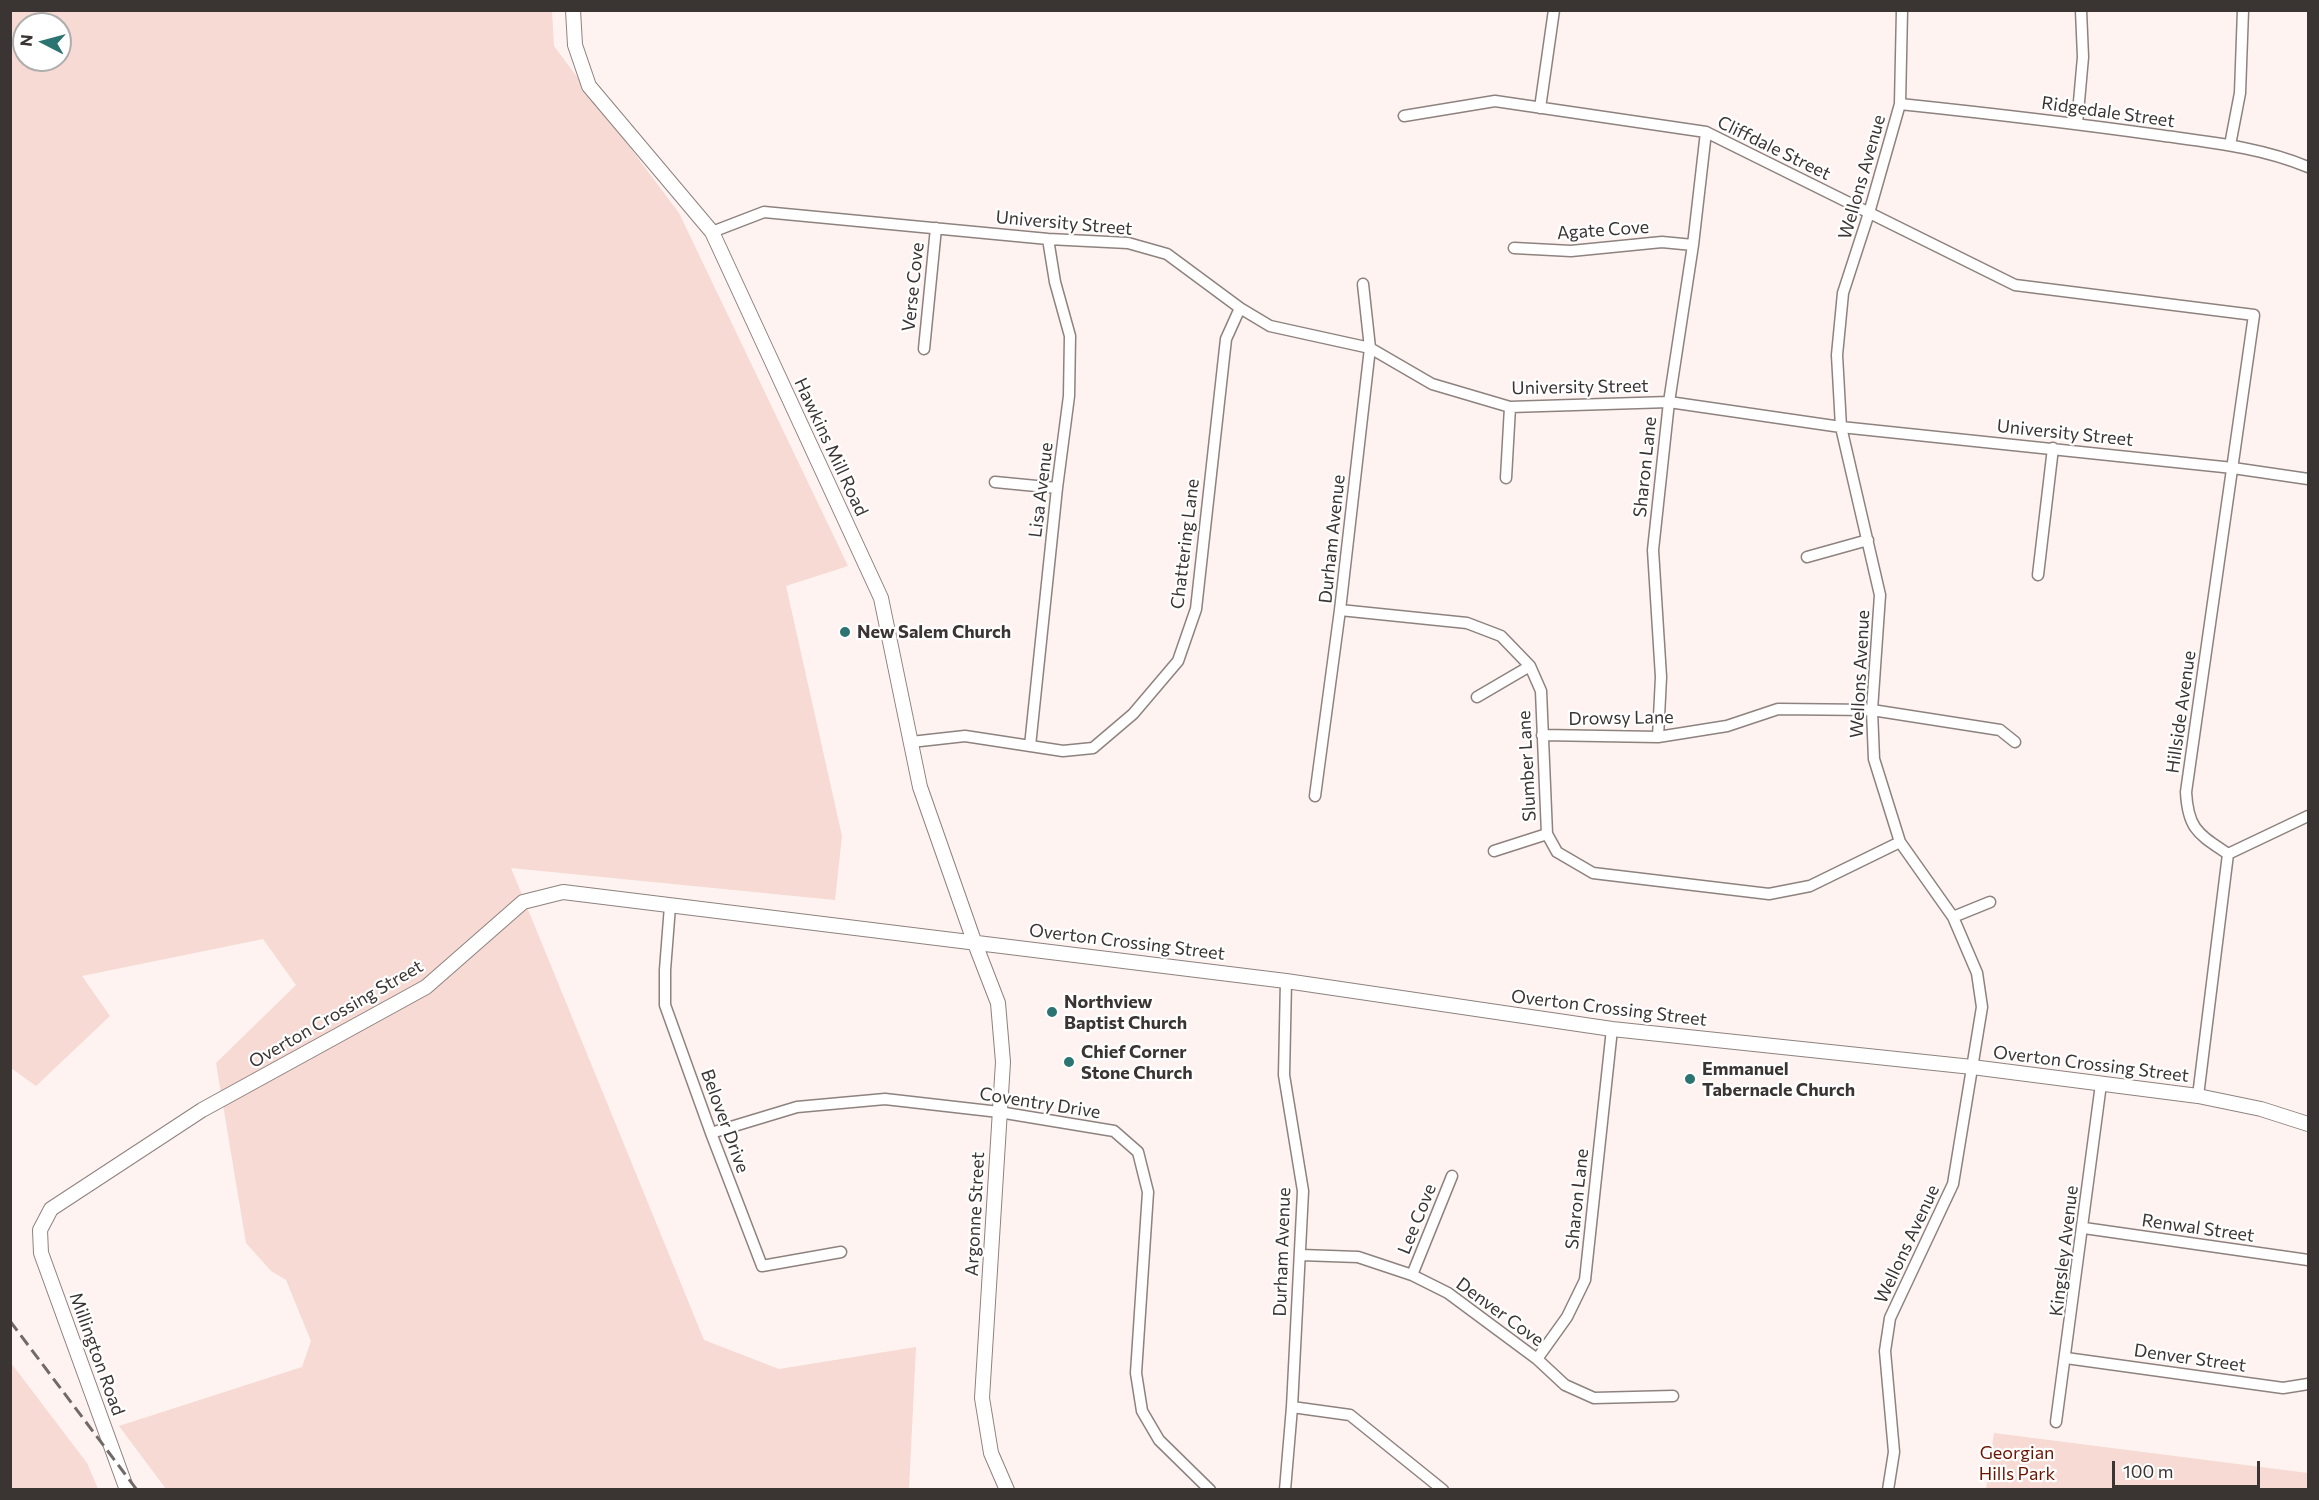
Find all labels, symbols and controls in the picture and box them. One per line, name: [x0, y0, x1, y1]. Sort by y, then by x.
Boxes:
north arrow: [12, 12, 72, 72]
text: N: [16, 33, 36, 47]
street label: Ridgedale Street: [2040, 92, 2176, 132]
street label: Cliffdale Street: [1714, 111, 1834, 185]
street label: Wellons Avenue: [1834, 112, 1890, 242]
street label: University Street: [995, 206, 1133, 240]
street label: Agate Cove: [1556, 216, 1650, 244]
street label: Verse Cove: [898, 241, 928, 333]
street label: Hawkins Mill Road: [790, 374, 872, 520]
street label: University Street: [1511, 375, 1649, 399]
street label: University Street: [1996, 415, 2134, 451]
street label: Sharon Lane: [1629, 416, 1661, 518]
street label: Lisa Avenue: [1024, 441, 1058, 539]
street label: Durham Avenue: [1314, 474, 1350, 604]
street label: Chattering Lane: [1166, 478, 1204, 610]
street label: Wellons Avenue: [1846, 609, 1874, 739]
place label: New Salem Church: [857, 621, 1011, 643]
marker: New Salem Church: [838, 625, 852, 639]
street label: Hillside Avenue: [2162, 649, 2200, 775]
street label: Drowsy Lane: [1568, 706, 1674, 730]
street label: Slumber Lane: [1513, 710, 1541, 822]
street label: Overton Crossing Street: [1028, 919, 1226, 965]
street label: Overton Crossing Street: [245, 955, 427, 1073]
street label: Overton Crossing Street: [1510, 985, 1708, 1031]
place label: Northview Baptist Church: [1064, 991, 1187, 1034]
marker: Northview Baptist Church: [1045, 1005, 1059, 1019]
place label: Chief Corner Stone Church: [1081, 1041, 1193, 1084]
street label: Overton Crossing Street: [1992, 1041, 2190, 1087]
marker: Chief Corner Stone Church: [1062, 1055, 1076, 1069]
place label: Emmanuel Tabernacle Church: [1702, 1058, 1855, 1100]
street label: Belover Drive: [696, 1066, 754, 1176]
marker: Emmanuel Tabernacle Church: [1683, 1072, 1697, 1086]
street label: Coventry Drive: [978, 1083, 1102, 1123]
street label: Sharon Lane: [1561, 1148, 1593, 1250]
street label: Argonne Street: [961, 1151, 989, 1277]
street label: Lee Cove: [1393, 1181, 1441, 1257]
street label: Wellons Avenue: [1870, 1181, 1944, 1307]
street label: Kingsley Avenue: [2045, 1184, 2083, 1318]
street label: Durham Avenue: [1269, 1187, 1295, 1317]
street label: Renwal Street: [2140, 1209, 2256, 1247]
street label: Denver Cove: [1452, 1273, 1548, 1351]
street label: Millington Road: [65, 1289, 129, 1419]
street label: Denver Street: [2133, 1339, 2247, 1377]
park label: Georgian Hills Park: [1979, 1442, 2055, 1484]
scale bar: [2115, 1449, 2264, 1487]
text: 100 m: [2123, 1460, 2173, 1482]

